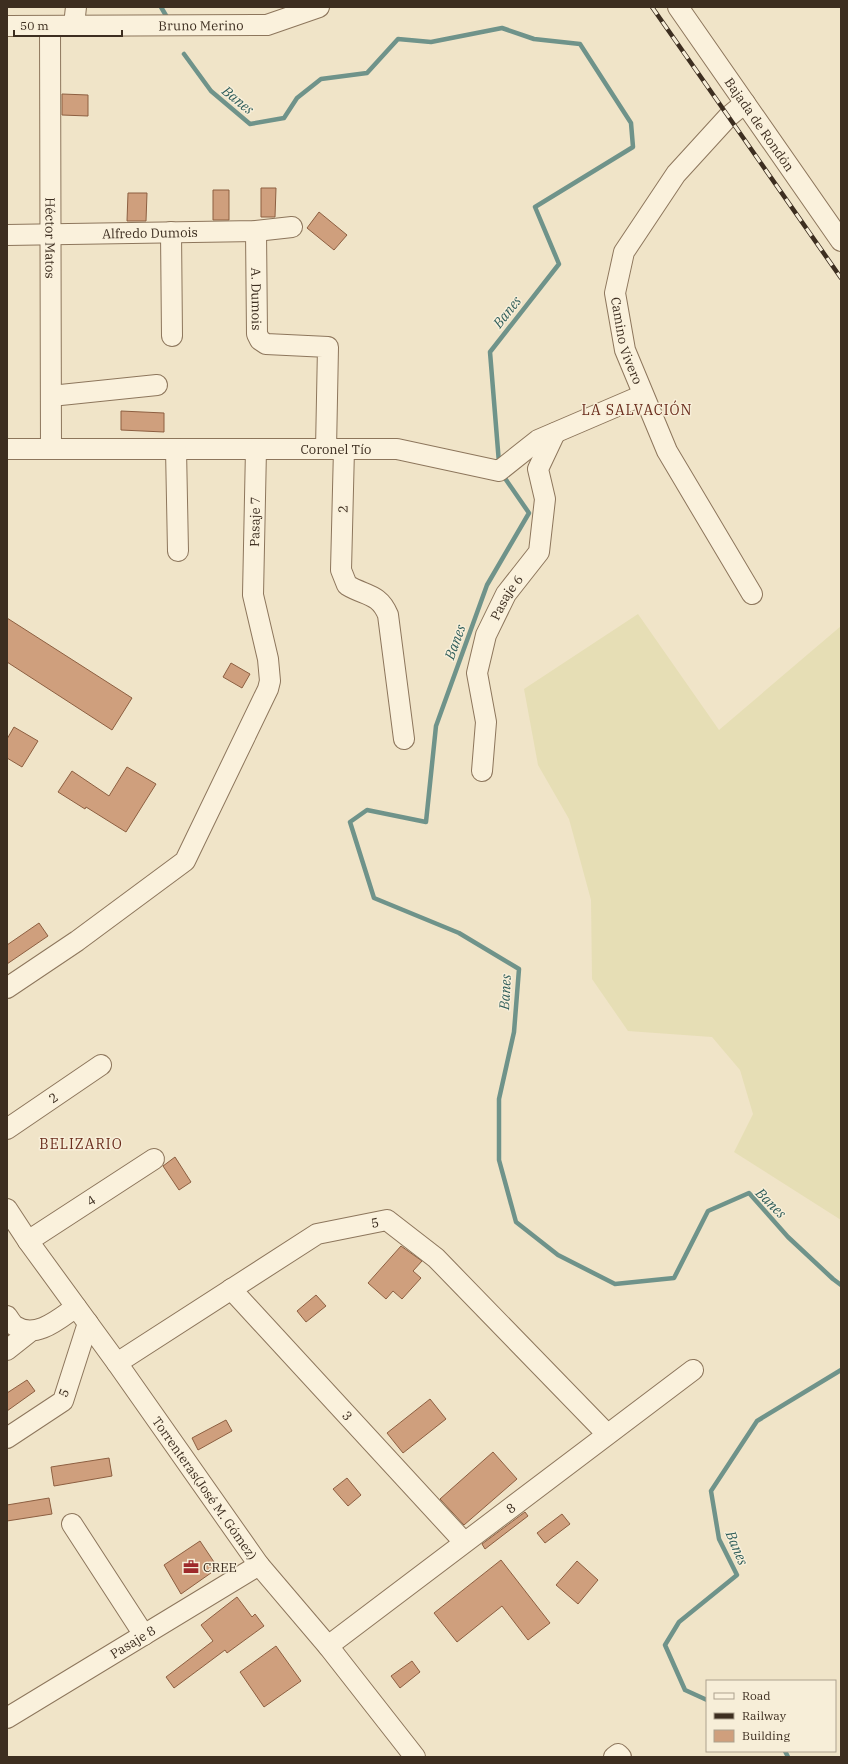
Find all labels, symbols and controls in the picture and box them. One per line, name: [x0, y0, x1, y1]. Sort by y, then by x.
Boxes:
scale bar: [14, 12, 122, 38]
street label: Bruno Merino: [158, 17, 244, 34]
text: 50 m: [20, 18, 49, 33]
street label: Bajada de Rondón: [721, 74, 798, 175]
water label: Banes: [218, 81, 258, 119]
street label: Héctor Matos: [42, 197, 59, 279]
street label: Alfredo Dumois: [102, 223, 198, 242]
street label: A. Dumois: [248, 267, 265, 331]
water label: Banes: [488, 292, 526, 332]
street label: Camino Vivero: [607, 296, 647, 387]
district label: LA SALVACIÓN: [581, 400, 693, 419]
street label: Coronel Tío: [301, 441, 371, 458]
street label: Pasaje 7: [245, 496, 264, 547]
street label: 2: [334, 505, 352, 513]
street label: Pasaje 6: [486, 571, 527, 623]
water label: Banes: [440, 621, 470, 663]
water label: Banes: [495, 973, 515, 1011]
street label: 2: [45, 1088, 61, 1107]
district label: BELIZARIO: [39, 1135, 123, 1153]
water label: Banes: [751, 1183, 791, 1223]
street label: 4: [83, 1191, 99, 1209]
street label: 5: [369, 1213, 380, 1232]
street label: 5: [55, 1386, 73, 1400]
street label: 3: [339, 1407, 356, 1424]
street label: Torrenteras(José M. Gómez): [149, 1413, 261, 1563]
street label: 8: [502, 1499, 519, 1517]
water label: Banes: [721, 1527, 753, 1569]
office icon: CREE: [182, 1558, 200, 1576]
place label: CREE: [203, 1559, 237, 1576]
street label: Pasaje 8: [107, 1621, 159, 1662]
legend: [706, 1680, 836, 1752]
text: Road: [742, 1688, 771, 1703]
text: Railway: [742, 1708, 787, 1723]
text: Building: [742, 1728, 790, 1743]

